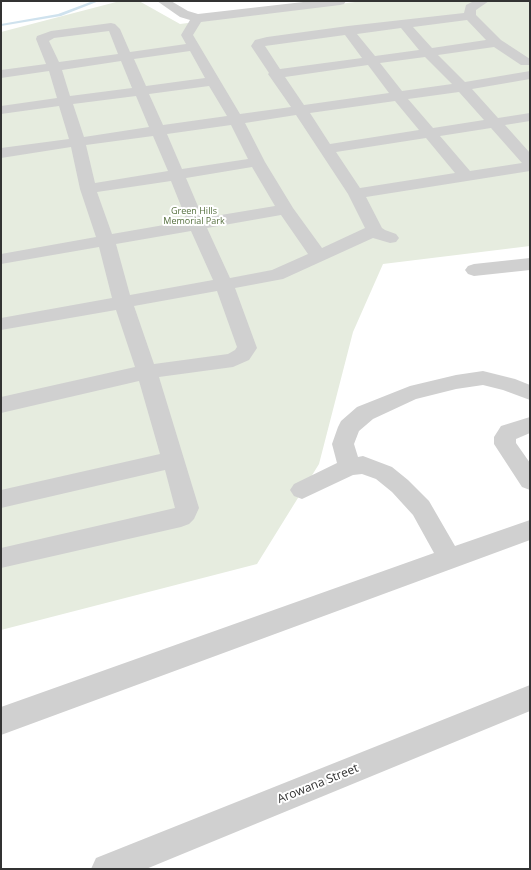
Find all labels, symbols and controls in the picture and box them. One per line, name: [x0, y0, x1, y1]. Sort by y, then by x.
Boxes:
park label: Green Hills Memorial Park: [163, 206, 225, 227]
street label: Arowana Street: [275, 761, 361, 807]

